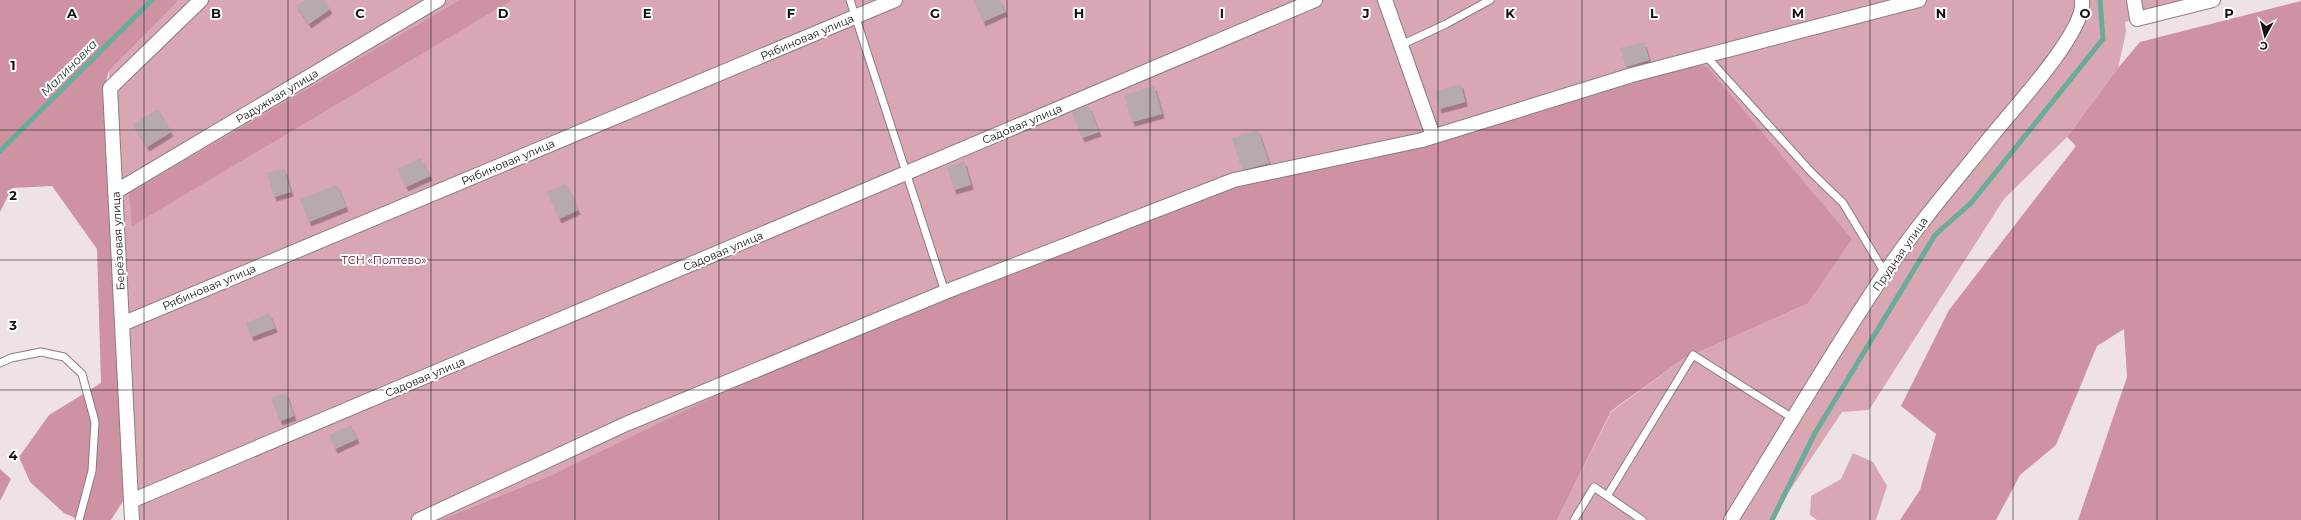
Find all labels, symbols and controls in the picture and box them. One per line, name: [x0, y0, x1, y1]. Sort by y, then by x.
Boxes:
text: A: [66, 5, 78, 21]
text: B: [211, 5, 221, 21]
text: C: [355, 5, 365, 21]
text: D: [498, 5, 509, 21]
text: E: [643, 5, 652, 21]
text: F: [787, 5, 795, 21]
text: G: [930, 5, 940, 21]
text: H: [1074, 5, 1084, 21]
text: I: [1220, 5, 1224, 21]
text: J: [1361, 5, 1370, 21]
text: K: [1505, 5, 1515, 21]
text: L: [1650, 5, 1658, 21]
text: M: [1792, 5, 1804, 21]
text: N: [1936, 5, 1946, 21]
text: O: [2080, 5, 2091, 21]
text: P: [2224, 5, 2234, 21]
street label: Рябиновая улица: [758, 11, 856, 63]
north arrow: [2245, 16, 2285, 56]
water label: Малиновка: [37, 36, 100, 99]
text: С: [2259, 38, 2269, 53]
text: 1: [10, 57, 16, 73]
street label: Радужная улица: [233, 66, 321, 126]
street label: Садовая улица: [980, 101, 1064, 147]
street label: Рябиновая улица: [459, 136, 557, 188]
text: 2: [9, 187, 17, 203]
street label: Берёзовая улица: [108, 191, 128, 291]
street label: Прудная улица: [1869, 214, 1931, 294]
street label: Садовая улица: [681, 228, 765, 274]
park label: ТСН «Полтево»: [341, 253, 427, 267]
street label: Рябиновая улица: [160, 261, 258, 313]
text: 3: [8, 317, 17, 333]
street label: Садовая улица: [383, 354, 467, 400]
text: 4: [9, 447, 18, 463]

